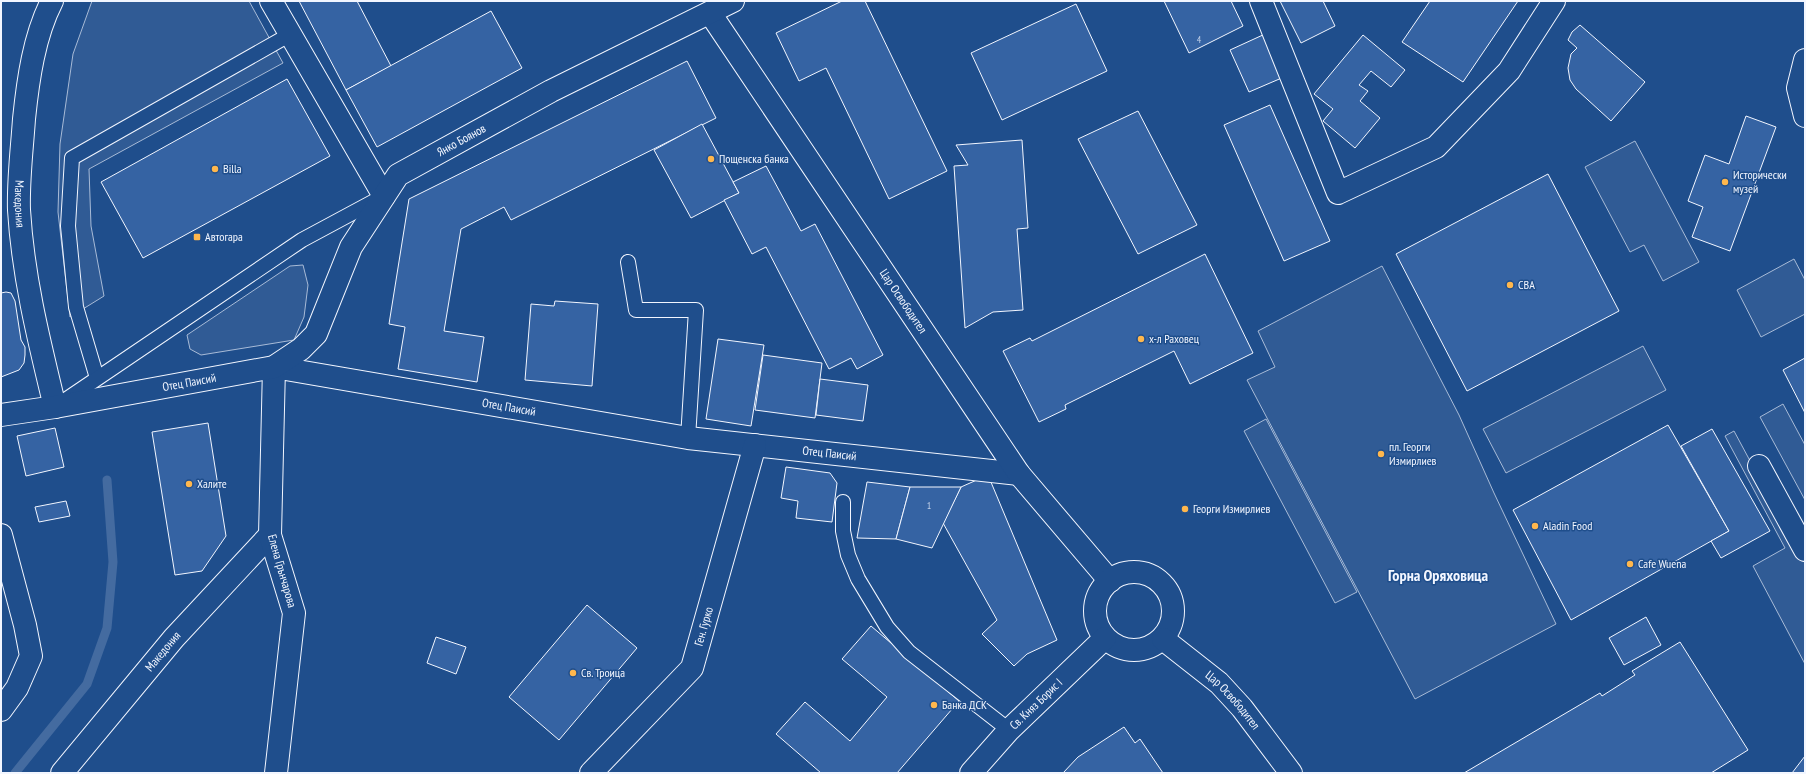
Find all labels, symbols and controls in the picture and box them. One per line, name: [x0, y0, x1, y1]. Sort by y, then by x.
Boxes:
house number: 4: [1197, 33, 1202, 46]
street label: Янко Боянов: [434, 120, 488, 159]
place label: Пощенска банка: [719, 151, 789, 166]
marker: Пощенска банка: [706, 154, 716, 164]
place label: Billa: [223, 161, 242, 176]
marker: Billa: [210, 164, 220, 174]
place label: Исторически музей: [1733, 167, 1787, 196]
marker: Исторически музей: [1720, 177, 1730, 187]
street label: Македония: [12, 180, 28, 228]
place label: Автогара: [205, 229, 243, 244]
marker: Автогара: [192, 232, 202, 242]
street label: Цар Освободител: [877, 266, 931, 336]
place label: CBA: [1518, 277, 1535, 292]
marker: CBA: [1505, 280, 1515, 290]
place label: х-л Раховец: [1149, 331, 1200, 346]
marker: х-л Раховец: [1136, 334, 1146, 344]
street label: Отец Паисий: [161, 370, 217, 394]
street label: Отец Паисий: [481, 395, 537, 419]
place label: пл. Георги Измирлиев: [1389, 439, 1437, 468]
street label: Отец Паисий: [802, 442, 857, 463]
marker: пл. Георги Измирлиев: [1376, 449, 1386, 459]
place label: Халите: [197, 476, 227, 491]
marker: Халите: [184, 479, 194, 489]
house number: 1: [927, 499, 931, 512]
place label: Георги Измирлиев: [1193, 501, 1270, 516]
marker: Георги Измирлиев: [1180, 504, 1190, 514]
place label: Aladin Food: [1543, 518, 1592, 533]
marker: Aladin Food: [1530, 521, 1540, 531]
street label: Елена Грънчарова: [265, 532, 300, 609]
place label: Cafe Wuena: [1638, 556, 1687, 571]
marker: Cafe Wuena: [1625, 559, 1635, 569]
district label: Горна Оряховица: [1388, 565, 1489, 585]
street label: Ген. Гурко: [691, 605, 716, 647]
street label: Македония: [142, 628, 184, 674]
place label: Св. Троица: [581, 665, 625, 680]
street label: Цар Освободител: [1203, 667, 1264, 732]
marker: Св. Троица: [568, 668, 578, 678]
street label: Св. Княз Борис I: [1006, 675, 1065, 732]
place label: Банка ДСК: [942, 697, 987, 712]
marker: Банка ДСК: [929, 700, 939, 710]

